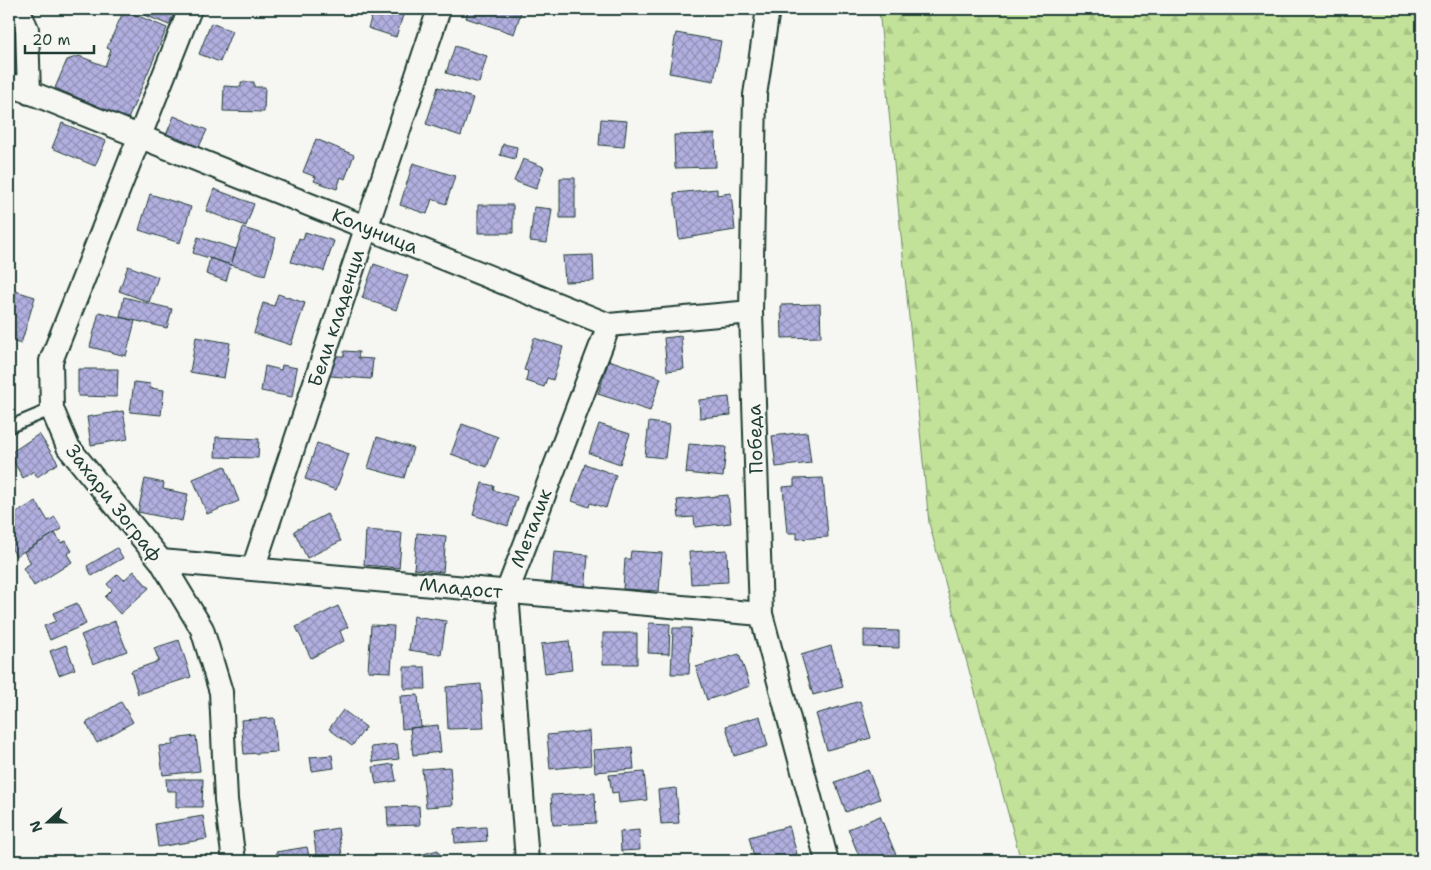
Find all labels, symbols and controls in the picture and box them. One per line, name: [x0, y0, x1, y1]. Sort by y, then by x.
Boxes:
scale bar: [25, 22, 94, 54]
text: 20 m: [32, 30, 71, 50]
street label: Колуница: [328, 202, 422, 260]
street label: Бели кладенци: [302, 246, 370, 390]
street label: Победа: [741, 404, 769, 474]
street label: Захари Зограф: [60, 439, 168, 567]
street label: Металик: [505, 485, 557, 571]
street label: Младост: [418, 572, 504, 604]
north arrow: [22, 798, 72, 848]
text: N: [25, 818, 46, 835]

